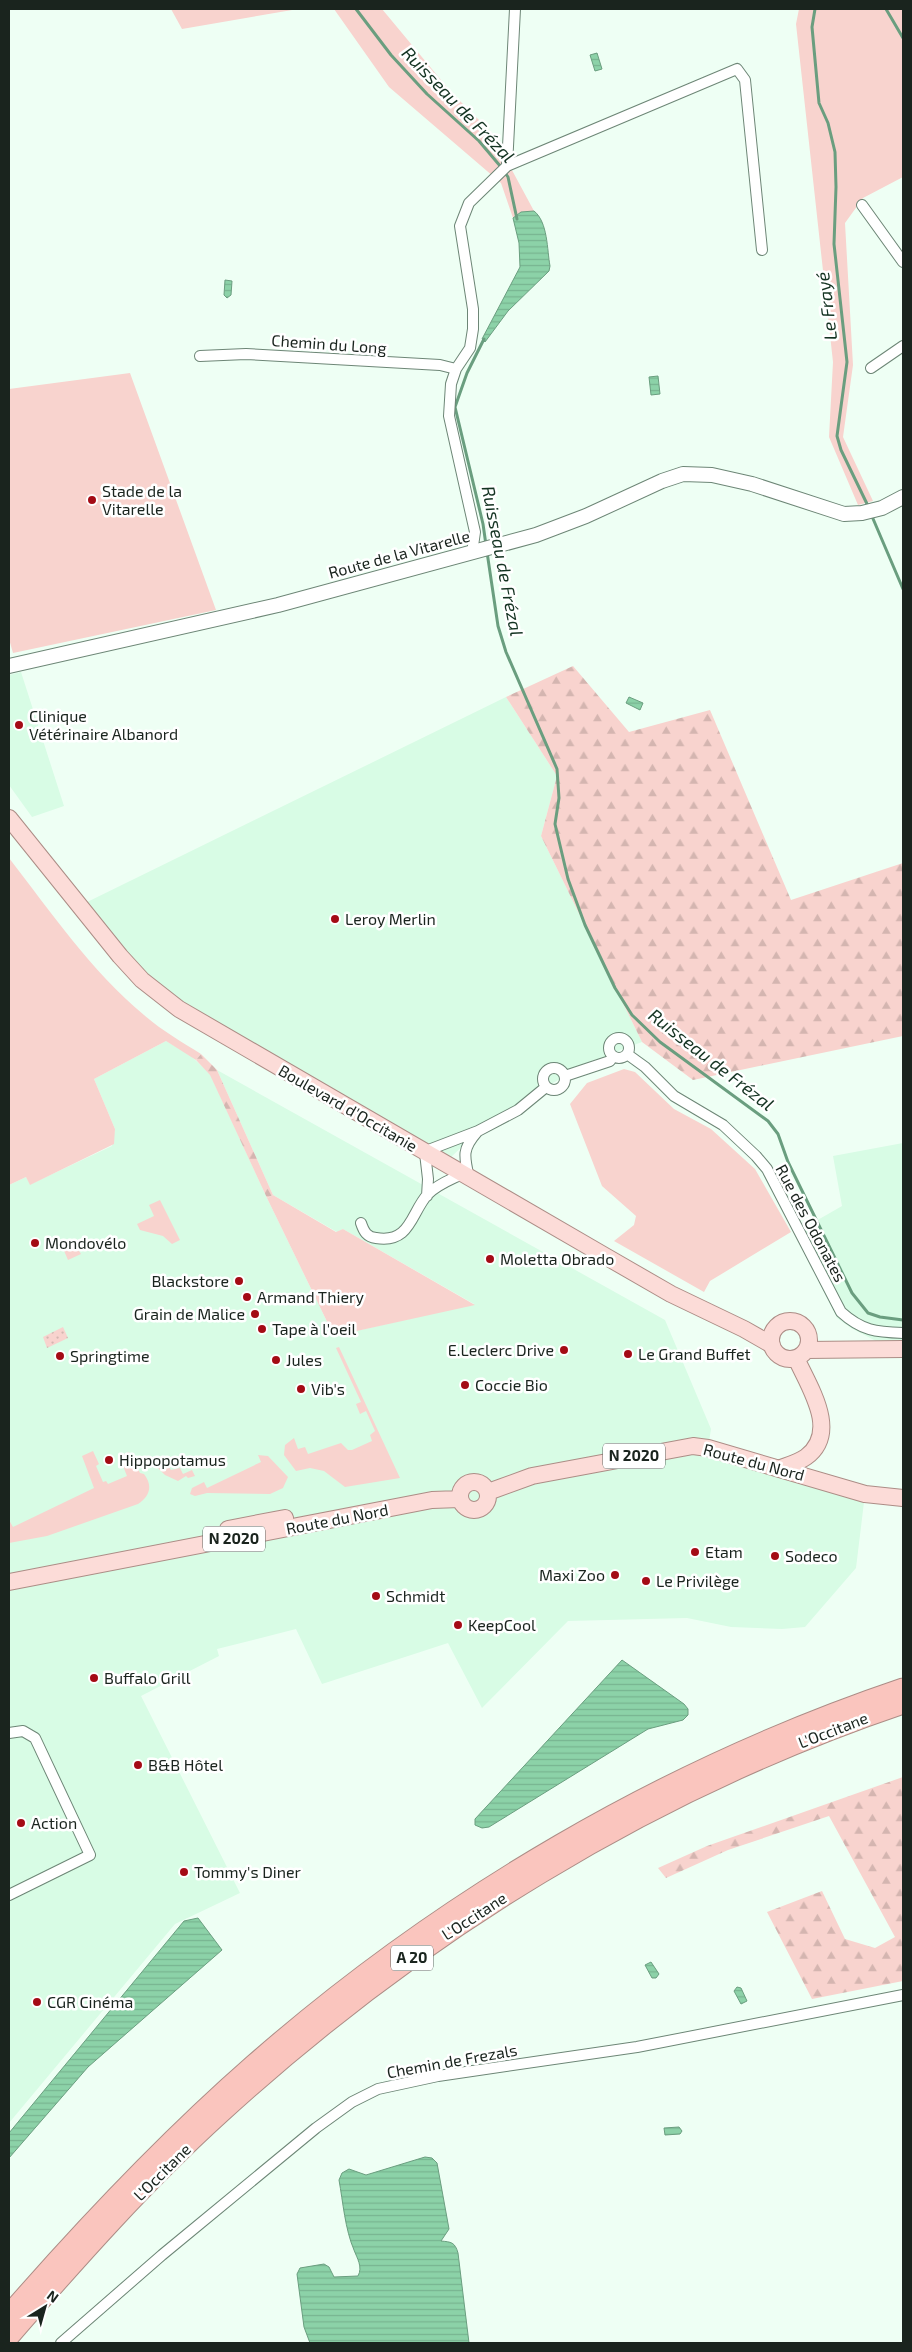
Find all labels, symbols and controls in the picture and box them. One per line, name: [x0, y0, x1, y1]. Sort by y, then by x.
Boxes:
water label: Ruisseau de Frézal: [398, 42, 520, 167]
water label: Le Frayé: [811, 270, 841, 342]
street label: Chemin du Long: [271, 330, 387, 357]
place label: Stade de la Vitarelle: [102, 481, 182, 518]
water label: Ruisseau de Frézal: [478, 484, 528, 638]
marker: Stade de la Vitarelle: [86, 494, 98, 506]
street label: Route de la Vitarelle: [326, 525, 472, 582]
place label: Clinique Vétérinaire Albanord: [29, 706, 178, 743]
marker: Clinique Vétérinaire Albanord: [13, 719, 25, 731]
place label: Leroy Merlin: [345, 909, 436, 928]
marker: Leroy Merlin: [329, 913, 341, 925]
water label: Ruisseau de Frézal: [645, 1003, 779, 1115]
street label: Boulevard d'Occitanie: [276, 1060, 421, 1155]
street label: Rue des Odonates: [772, 1161, 850, 1285]
place label: Mondovélo: [45, 1233, 126, 1252]
marker: Mondovélo: [29, 1237, 41, 1249]
place label: Moletta Obrado: [500, 1249, 614, 1268]
marker: Moletta Obrado: [484, 1253, 496, 1265]
place label: Blackstore: [151, 1271, 229, 1290]
marker: Blackstore: [233, 1275, 245, 1287]
place label: Armand Thiery: [257, 1287, 364, 1306]
marker: Armand Thiery: [241, 1291, 253, 1303]
place label: Grain de Malice: [134, 1304, 245, 1323]
marker: Grain de Malice: [249, 1308, 261, 1320]
place label: Tape à l'oeil: [272, 1319, 357, 1338]
marker: Tape à l'oeil: [256, 1323, 268, 1335]
place label: E.Leclerc Drive: [448, 1340, 554, 1359]
marker: E.Leclerc Drive: [558, 1344, 570, 1356]
place label: Le Grand Buffet: [638, 1344, 751, 1363]
place label: Springtime: [70, 1346, 150, 1365]
marker: Le Grand Buffet: [622, 1348, 634, 1360]
marker: Springtime: [54, 1350, 66, 1362]
place label: Jules: [286, 1350, 322, 1369]
marker: Jules: [270, 1354, 282, 1366]
place label: Coccie Bio: [475, 1375, 548, 1394]
place label: Vib's: [311, 1379, 345, 1398]
marker: Coccie Bio: [459, 1379, 471, 1391]
marker: Vib's: [295, 1383, 307, 1395]
street label: Route du Nord: [701, 1439, 807, 1484]
road number: N 2020: [603, 1444, 665, 1468]
place label: Hippopotamus: [119, 1450, 226, 1469]
marker: Hippopotamus: [103, 1454, 115, 1466]
street label: Route du Nord: [284, 1499, 390, 1538]
road number: N 2020: [203, 1526, 265, 1552]
place label: Etam: [705, 1542, 743, 1561]
marker: Etam: [689, 1546, 701, 1558]
place label: Sodeco: [785, 1546, 838, 1565]
marker: Sodeco: [769, 1550, 781, 1562]
place label: Maxi Zoo: [539, 1565, 605, 1584]
marker: Maxi Zoo: [609, 1569, 621, 1581]
place label: Le Privilège: [656, 1571, 739, 1590]
marker: Le Privilège: [640, 1575, 652, 1587]
place label: Schmidt: [386, 1586, 445, 1605]
marker: Schmidt: [370, 1590, 382, 1602]
place label: KeepCool: [468, 1615, 536, 1634]
marker: KeepCool: [452, 1619, 464, 1631]
place label: Buffalo Grill: [104, 1668, 191, 1687]
marker: Buffalo Grill: [88, 1672, 100, 1684]
street label: L'Occitane: [795, 1708, 870, 1752]
place label: B&B Hôtel: [148, 1755, 223, 1774]
marker: B&B Hôtel: [132, 1759, 144, 1771]
place label: Action: [31, 1813, 77, 1832]
marker: Action: [15, 1817, 27, 1829]
place label: Tommy's Diner: [194, 1862, 302, 1881]
marker: Tommy's Diner: [178, 1866, 190, 1878]
street label: L'Occitane: [438, 1888, 510, 1943]
road number: A 20: [391, 1946, 433, 1970]
place label: CGR Cinéma: [47, 1992, 133, 2011]
marker: CGR Cinéma: [31, 1996, 43, 2008]
street label: Chemin de Frezals: [385, 2040, 519, 2081]
street label: L'Occitane: [129, 2139, 194, 2204]
north arrow: [20, 2282, 70, 2332]
text: N: [44, 2286, 62, 2306]

